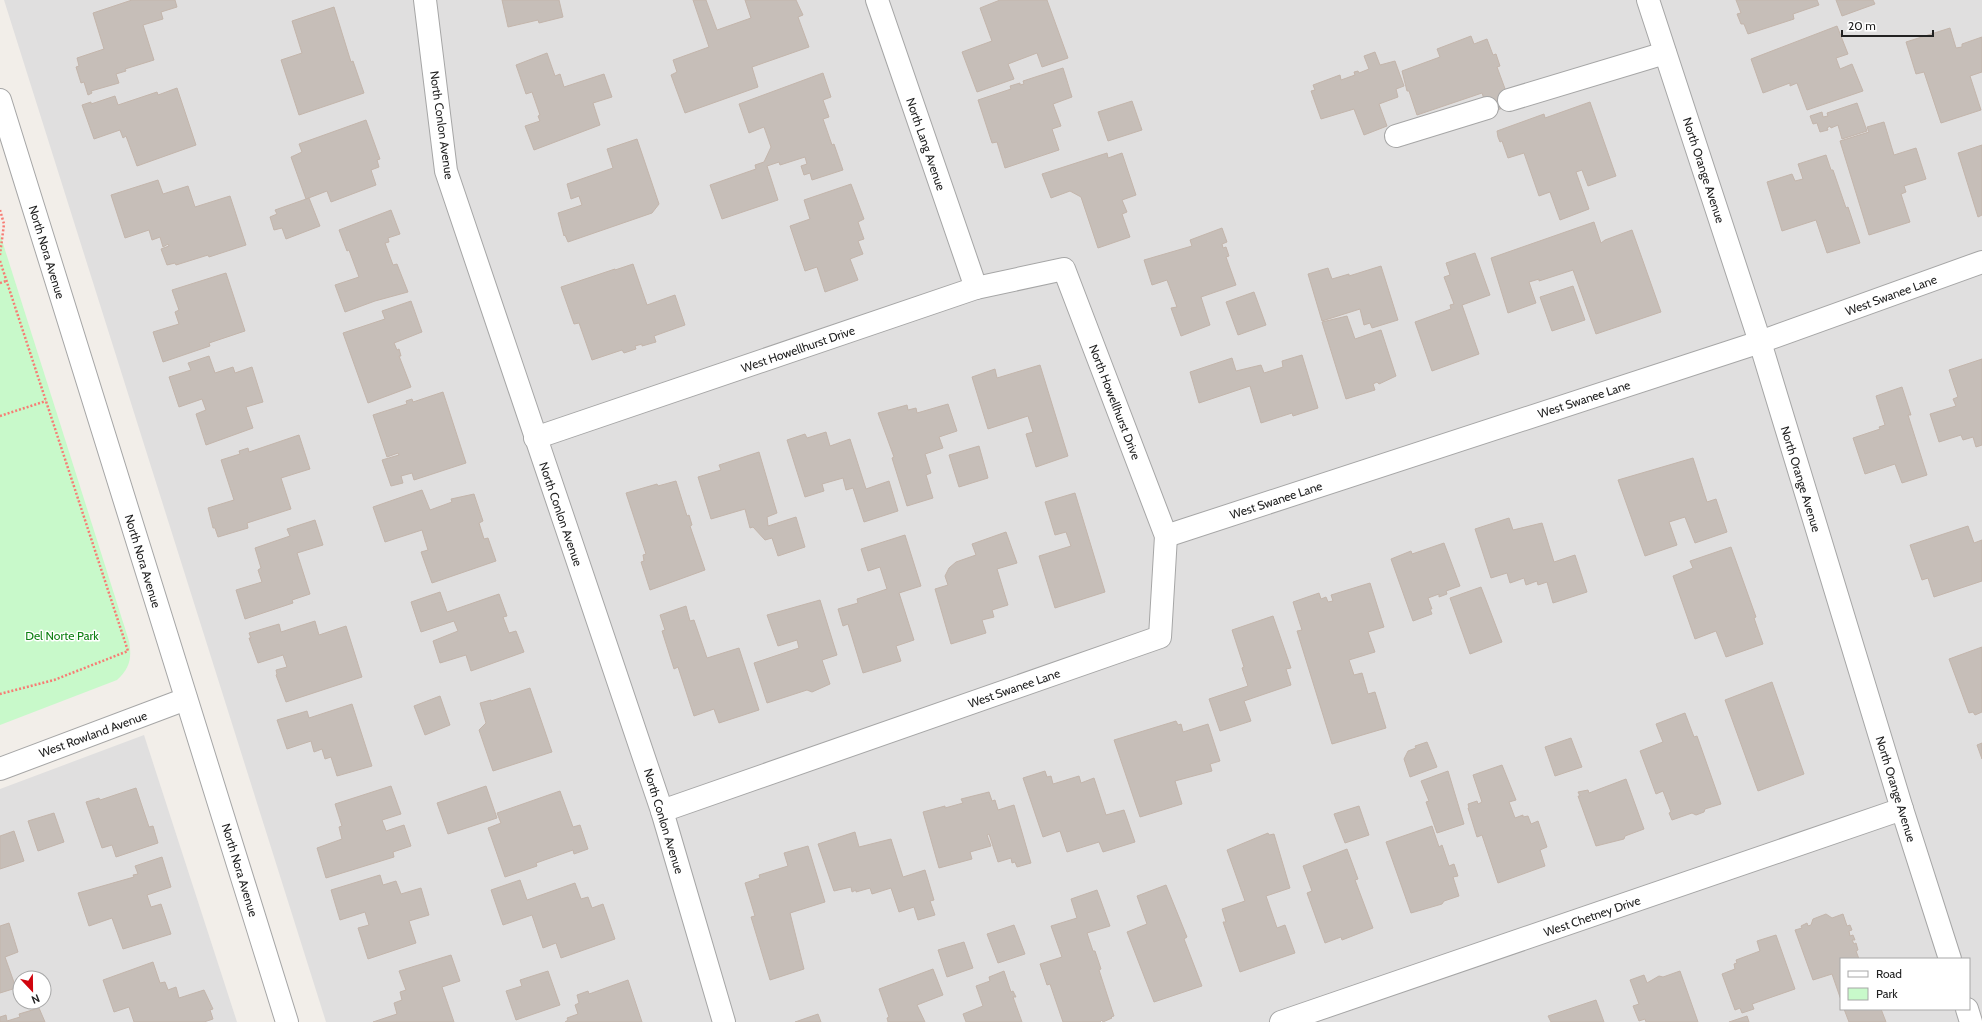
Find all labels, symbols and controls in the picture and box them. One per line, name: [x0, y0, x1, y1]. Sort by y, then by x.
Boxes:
scale bar: [1842, 12, 1933, 38]
text: 20 m: [1848, 18, 1876, 33]
street label: North Conlon Avenue: [427, 70, 457, 180]
street label: North Lang Avenue: [903, 96, 949, 192]
street label: North Orange Avenue: [1680, 115, 1728, 225]
street label: North Nora Avenue: [26, 203, 68, 301]
street label: West Swanee Lane: [1843, 271, 1939, 319]
street label: West Howellhurst Drive: [739, 322, 857, 376]
street label: North Howellhurst Drive: [1086, 342, 1144, 462]
street label: West Swanee Lane: [1536, 377, 1632, 421]
street label: North Orange Avenue: [1778, 424, 1824, 534]
street label: North Conlon Avenue: [536, 460, 586, 568]
street label: West Swanee Lane: [1228, 478, 1324, 522]
street label: North Nora Avenue: [122, 512, 164, 610]
park label: Del Norte Park: [25, 628, 99, 643]
street label: West Swanee Lane: [966, 665, 1062, 711]
street label: West Rowland Avenue: [37, 708, 149, 760]
street label: North Orange Avenue: [1873, 734, 1919, 844]
street label: North Conlon Avenue: [641, 767, 687, 875]
street label: North Nora Avenue: [219, 821, 261, 919]
street label: West Chetney Drive: [1542, 892, 1642, 940]
legend: [1840, 958, 1970, 1010]
text: Road: [1876, 966, 1902, 981]
north arrow: [12, 970, 52, 1010]
text: Park: [1876, 986, 1898, 1001]
text: N: [30, 991, 42, 1007]

